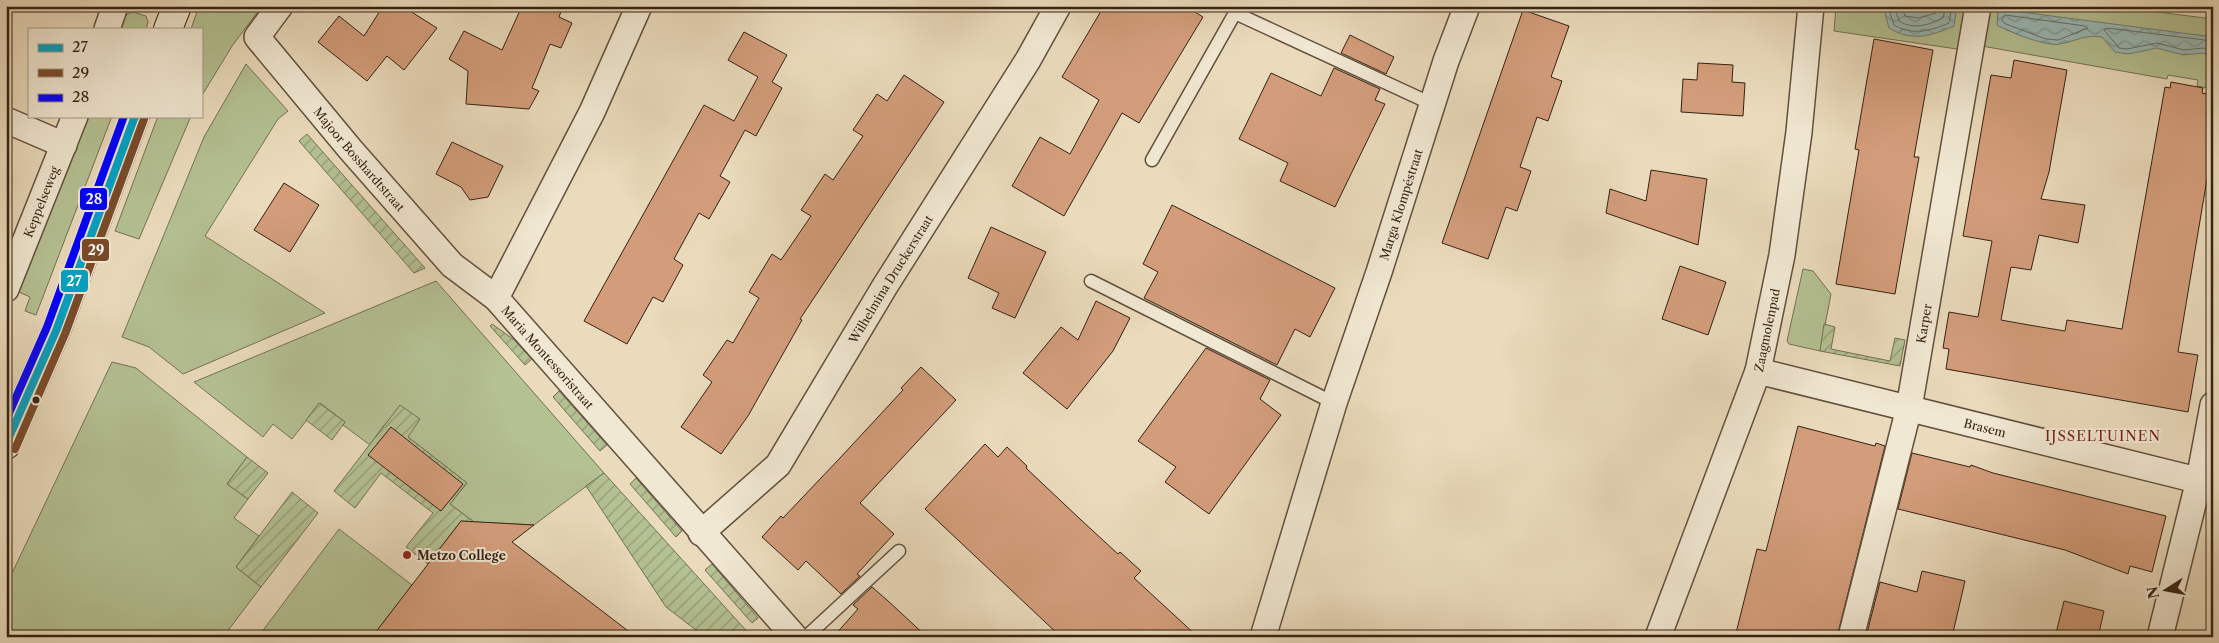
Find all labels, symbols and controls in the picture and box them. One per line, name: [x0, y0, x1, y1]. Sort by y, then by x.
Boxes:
legend: [28, 28, 202, 118]
text: 27: [72, 37, 89, 56]
text: 29: [72, 63, 89, 82]
text: 28: [72, 87, 90, 106]
street label: Majoor Bosshardtstraat: [311, 104, 409, 215]
street label: Marga Klompéstraat: [1376, 146, 1425, 262]
street label: Keppelseweg: [20, 163, 62, 239]
line badge: 28: [79, 187, 108, 211]
text: 28: [86, 190, 102, 208]
street label: Wilhelmina Druckerstraat: [845, 211, 936, 347]
line badge: 29: [81, 238, 110, 262]
text: 29: [88, 241, 104, 259]
line badge: 27: [60, 269, 89, 293]
text: 27: [66, 272, 82, 290]
street label: Zaagmolenpad: [1751, 286, 1783, 373]
street label: Maria Montessoristraat: [499, 303, 598, 412]
street label: Karper: [1913, 303, 1934, 344]
unlabelled marker: [31, 395, 41, 405]
street label: Brasem: [1963, 415, 2008, 440]
district label: IJSSELTUINEN: [2045, 427, 2161, 445]
place label: Metzo College: [417, 548, 506, 563]
marker: Metzo College: [401, 549, 413, 561]
north arrow: [2142, 566, 2192, 616]
text: N: [2143, 585, 2163, 600]

